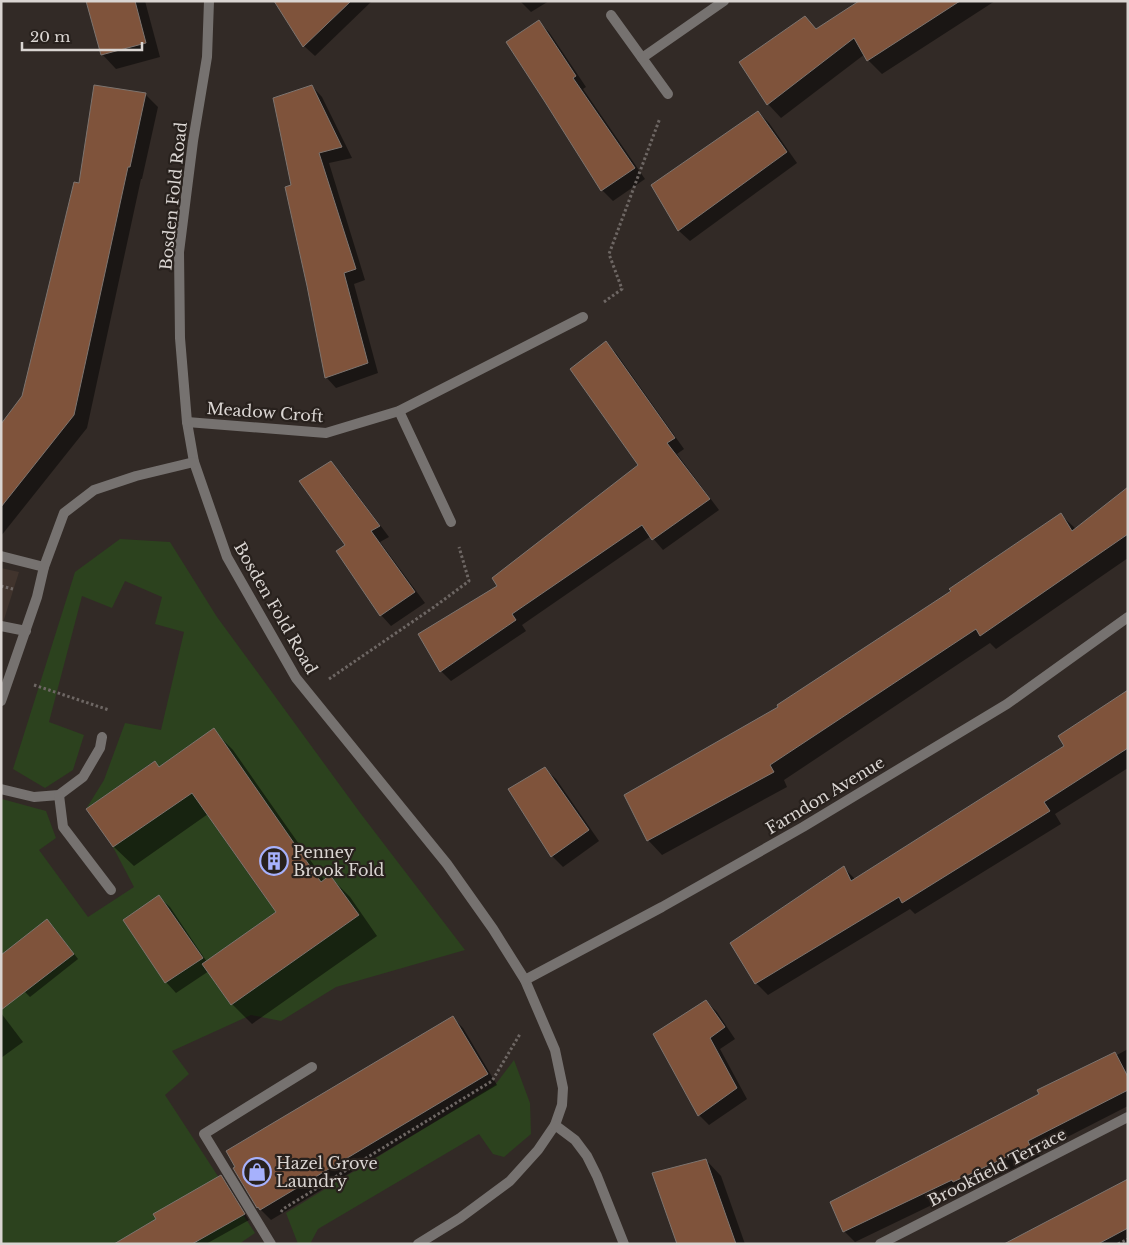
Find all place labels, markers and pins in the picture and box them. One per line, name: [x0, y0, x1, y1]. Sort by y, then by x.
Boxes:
place label: Penney Brook Fold: [293, 842, 385, 880]
building icon: Penney Brook Fold: [259, 846, 289, 876]
place label: Hazel Grove Laundry: [276, 1153, 378, 1191]
shop icon: Hazel Grove Laundry: [242, 1157, 272, 1187]

